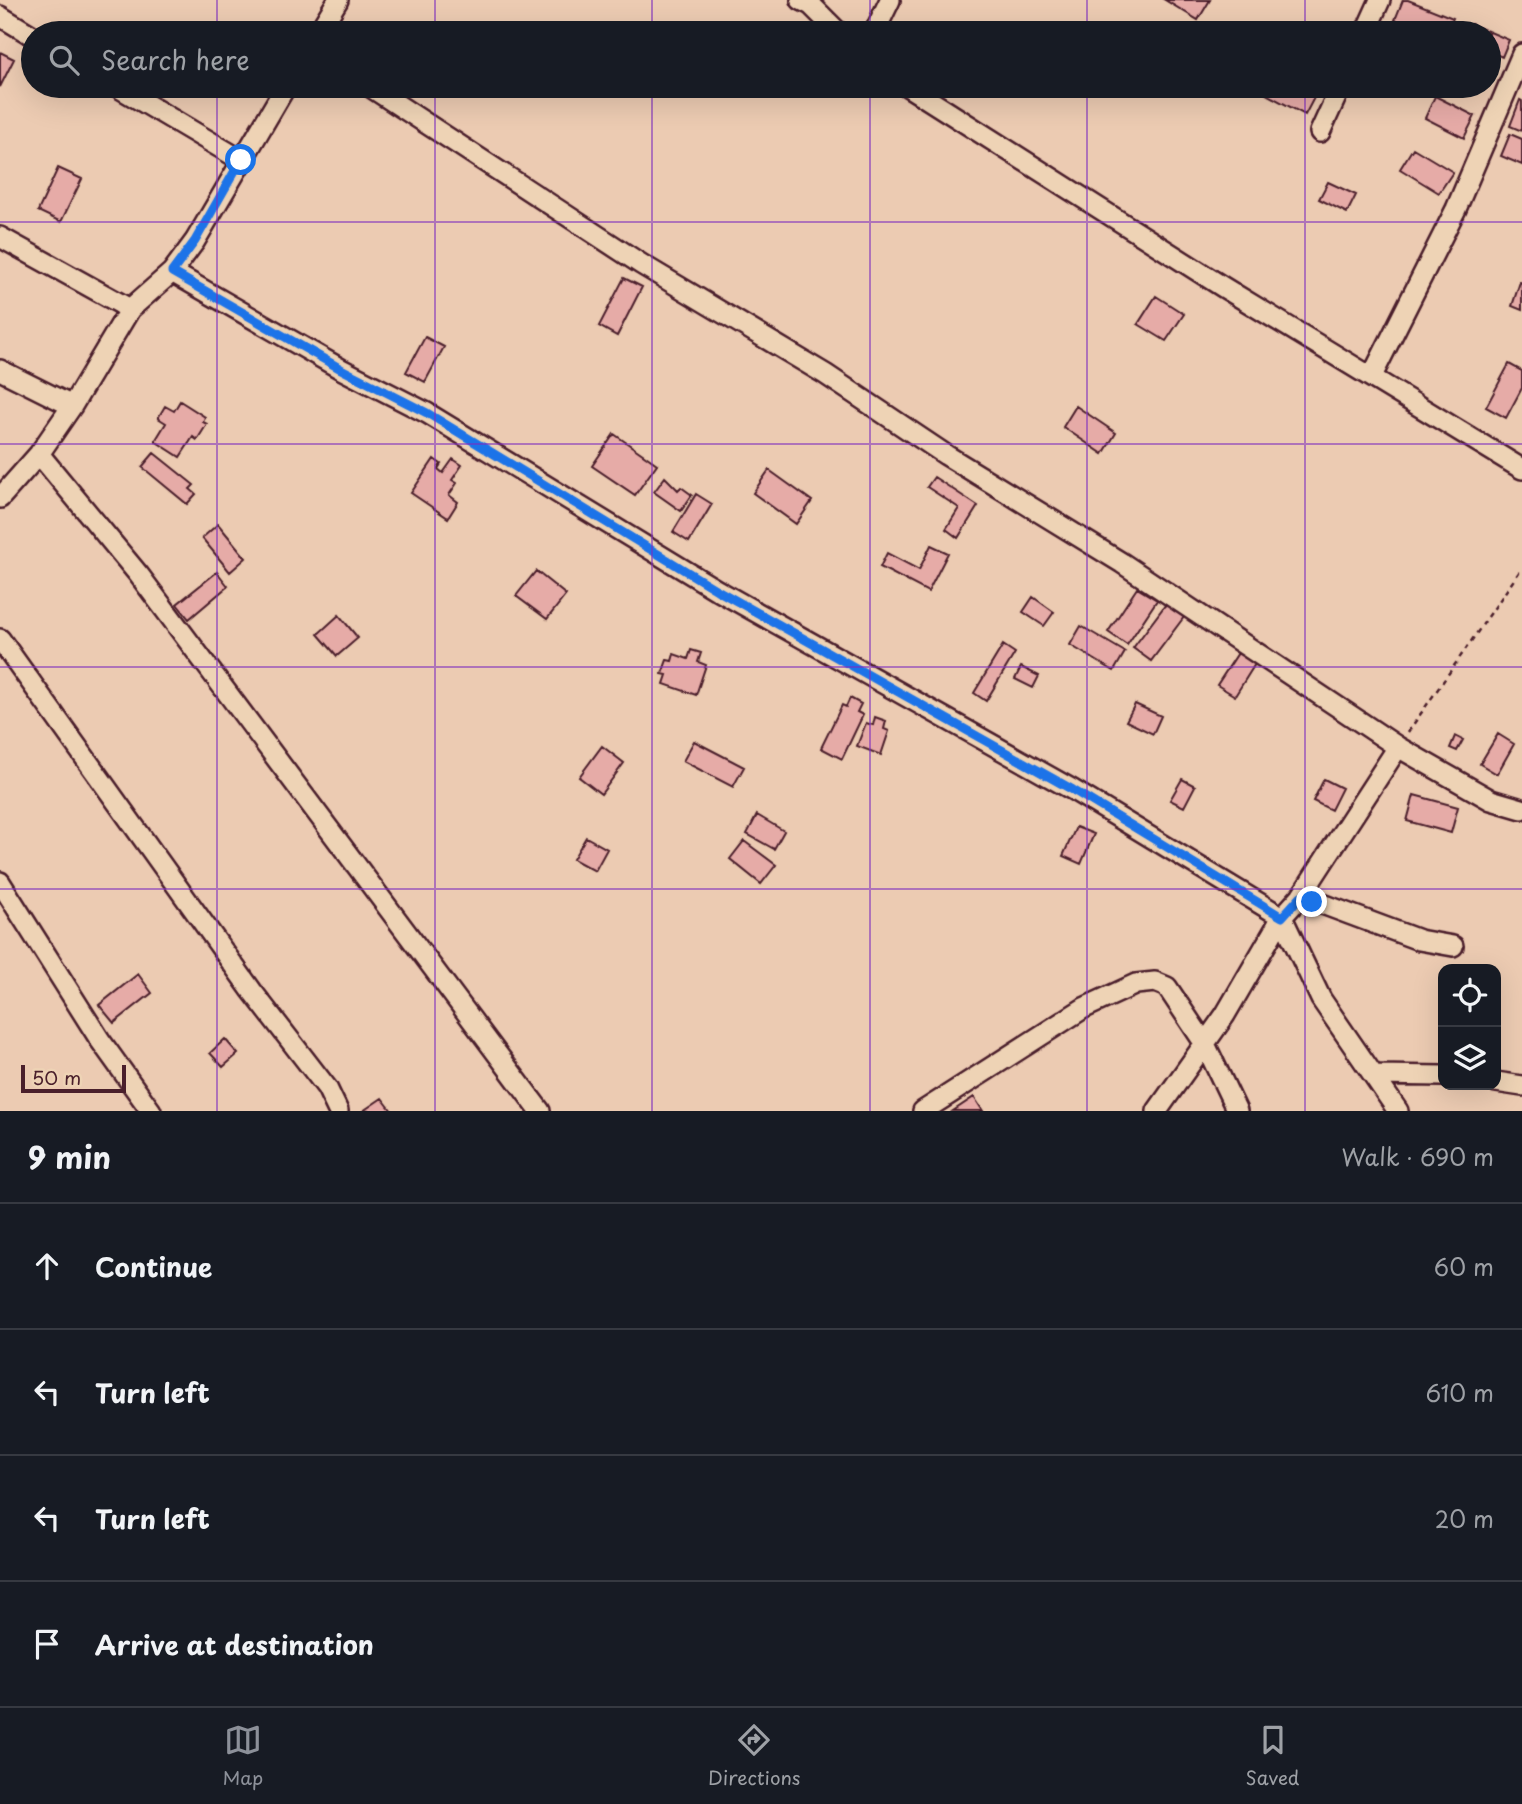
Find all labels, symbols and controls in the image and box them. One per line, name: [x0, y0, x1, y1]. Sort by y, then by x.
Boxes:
search box: [21, 21, 1501, 98]
text: Search here: [101, 40, 250, 79]
icon: search: [45, 41, 83, 79]
route start: [225, 144, 256, 175]
route end: [1296, 886, 1327, 917]
map controls: [1438, 964, 1501, 1090]
button: locate: [1438, 964, 1501, 1027]
button: layers: [1438, 1027, 1501, 1090]
scale bar: [21, 1062, 126, 1094]
text: 50 m: [32, 1063, 81, 1091]
text: 9 min: [28, 1134, 111, 1179]
text: Walk · 690 m: [1341, 1139, 1494, 1174]
icon: ahead: [28, 1247, 66, 1285]
text: Continue: [95, 1247, 212, 1286]
text: 60 m: [1434, 1249, 1494, 1284]
icon: left: [28, 1373, 66, 1411]
text: Turn left: [95, 1373, 210, 1412]
text: 610 m: [1426, 1375, 1494, 1410]
icon: left: [28, 1499, 66, 1537]
text: Turn left: [95, 1499, 210, 1538]
text: 20 m: [1435, 1501, 1494, 1536]
icon: arrive: [28, 1625, 66, 1663]
text: Arrive at destination: [95, 1625, 374, 1664]
tab: Map: [223, 1721, 263, 1791]
tab: Directions: [708, 1721, 801, 1791]
tab: Saved: [1246, 1721, 1299, 1791]

